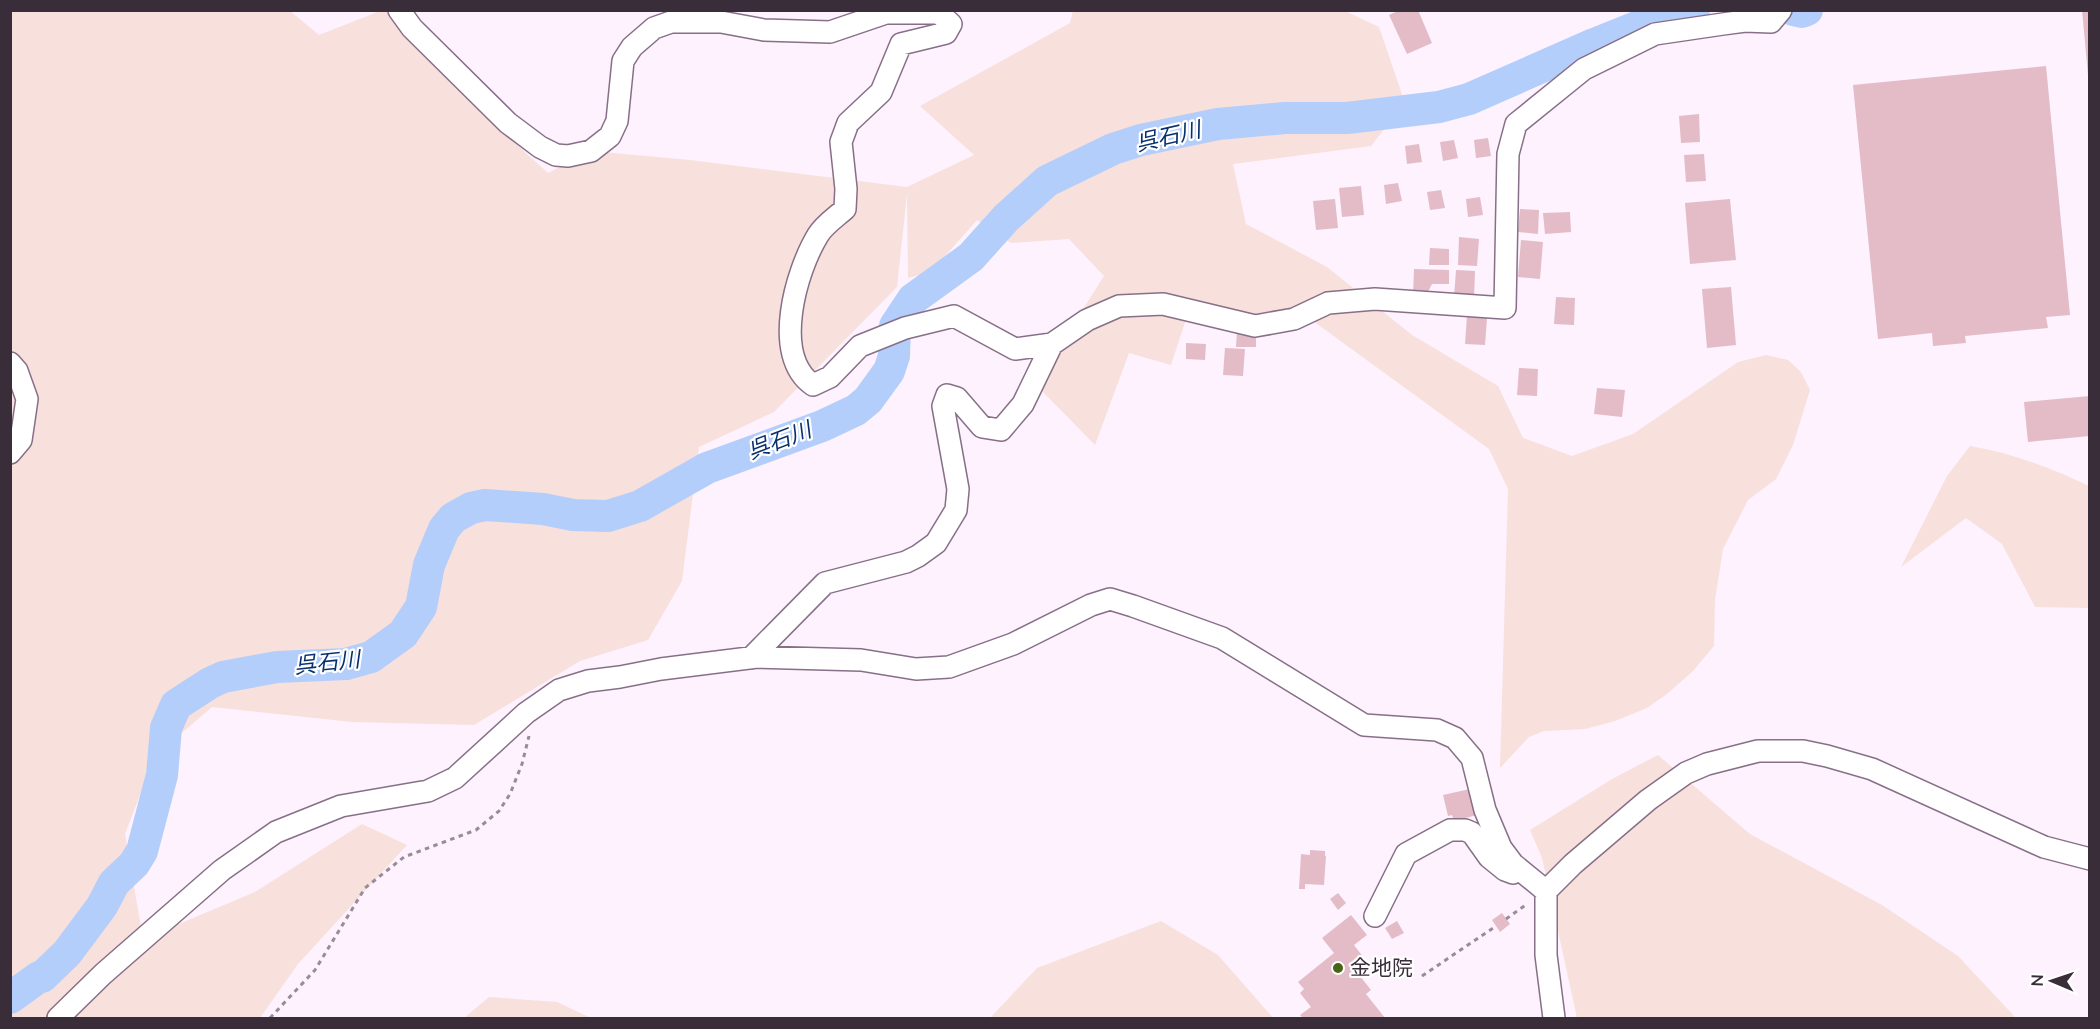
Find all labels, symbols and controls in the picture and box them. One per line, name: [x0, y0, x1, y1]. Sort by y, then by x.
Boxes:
water label: 呉石川: [1133, 114, 1205, 156]
water label: 呉石川: [743, 414, 816, 464]
water label: 呉石川: [293, 644, 363, 678]
north arrow: [2022, 951, 2082, 1011]
place label: 金地院: [1350, 954, 1413, 979]
marker: 金地院: [1331, 961, 1345, 975]
text: N: [2027, 974, 2046, 987]

